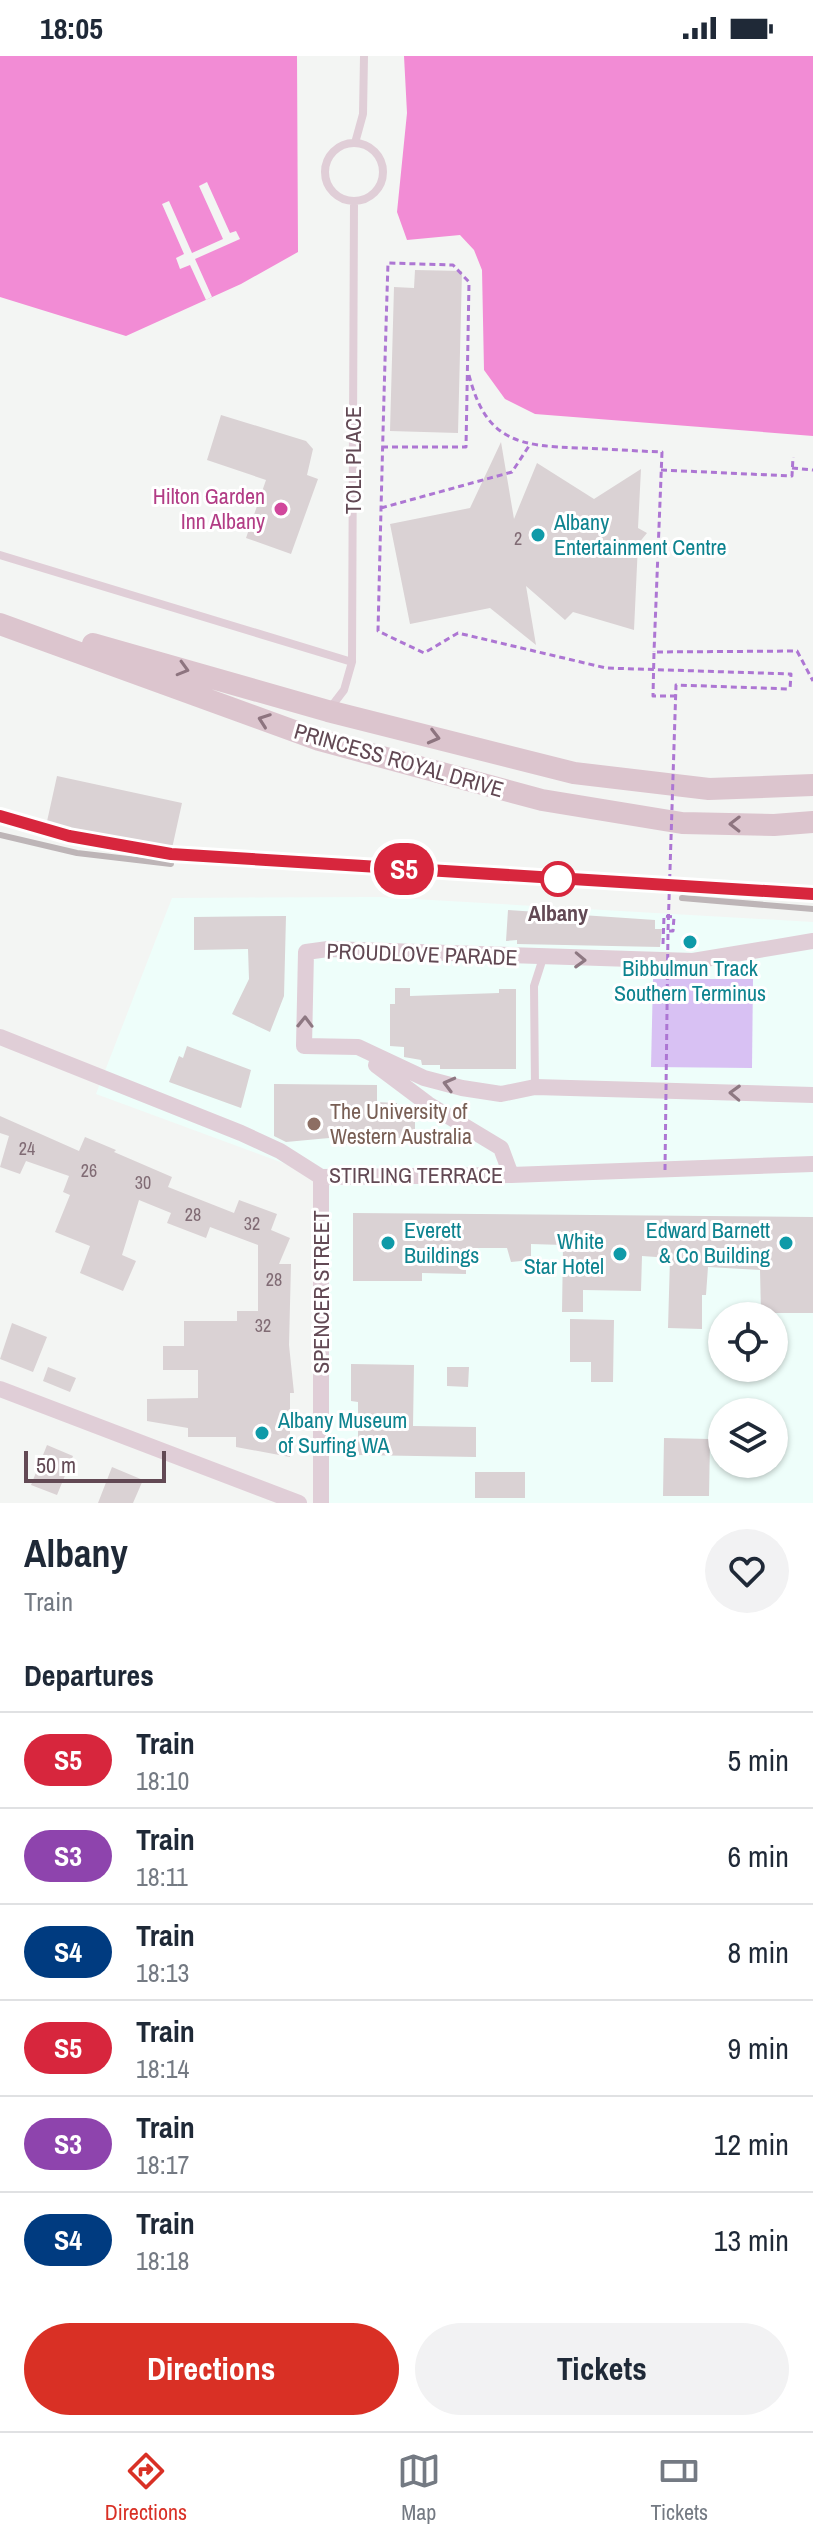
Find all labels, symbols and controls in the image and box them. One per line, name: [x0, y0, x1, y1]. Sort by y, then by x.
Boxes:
text: 18:05: [40, 8, 103, 48]
street label: TOLL PLACE: [338, 406, 368, 514]
place label: Hilton Garden Inn Albany: [153, 481, 265, 536]
marker: Hilton Garden Inn Albany: [272, 500, 290, 518]
place label: Albany Entertainment Centre: [553, 507, 726, 562]
house number: 2: [514, 526, 522, 551]
marker: Albany Entertainment Centre: [529, 526, 547, 544]
one-way arrow: [175, 660, 189, 677]
one-way arrow: [258, 713, 272, 730]
street label: PRINCESS ROYAL DRIVE: [291, 716, 507, 804]
one-way arrow: [426, 728, 440, 745]
one-way arrow: [728, 816, 741, 833]
line badge: S5: [368, 843, 440, 895]
text: S5: [390, 850, 418, 888]
marker: Albany: [541, 862, 575, 896]
place label: Albany: [528, 898, 588, 928]
marker: Bibbulmun Track Southern Terminus: [681, 933, 699, 951]
street label: PROUDLOVE PARADE: [326, 936, 518, 972]
one-way arrow: [574, 951, 587, 968]
place label: Bibbulmun Track Southern Terminus: [614, 953, 766, 1008]
one-way arrow: [296, 1015, 313, 1028]
one-way arrow: [442, 1077, 456, 1094]
one-way arrow: [728, 1084, 741, 1102]
place label: The University of Western Australia: [330, 1096, 472, 1151]
marker: The University of Western Australia: [305, 1115, 323, 1133]
house number: 24: [19, 1136, 35, 1161]
house number: 26: [81, 1158, 97, 1183]
street label: STIRLING TERRACE: [329, 1160, 503, 1190]
house number: 30: [135, 1170, 151, 1195]
house number: 28: [185, 1202, 201, 1227]
street label: SPENCER STREET: [306, 1210, 336, 1374]
house number: 32: [244, 1211, 260, 1236]
place label: Everett Buildings: [404, 1215, 479, 1270]
place label: Edward Barnett & Co Building: [646, 1215, 770, 1270]
place label: White Star Hotel: [524, 1226, 604, 1281]
marker: Everett Buildings: [379, 1234, 397, 1252]
marker: Edward Barnett & Co Building: [777, 1234, 795, 1252]
marker: White Star Hotel: [611, 1245, 629, 1263]
house number: 28: [266, 1267, 282, 1292]
map controls: [708, 1302, 788, 1478]
button: locate: [708, 1302, 788, 1382]
house number: 32: [255, 1313, 271, 1338]
button: layers: [708, 1398, 788, 1478]
place label: Albany Museum of Surfing WA: [277, 1405, 407, 1460]
marker: Albany Museum of Surfing WA: [253, 1424, 271, 1442]
scale bar: [24, 1447, 166, 1483]
text: 50 m: [36, 1450, 76, 1480]
text: Albany: [24, 1528, 128, 1579]
button: heart: [705, 1529, 789, 1613]
text: Train: [24, 1584, 73, 1619]
text: Departures: [24, 1655, 154, 1695]
text: Train: [136, 1723, 195, 1763]
text: 5 min: [727, 1740, 789, 1780]
text: S5: [54, 1741, 82, 1779]
text: 18:10: [136, 1763, 189, 1798]
text: Train: [136, 1819, 195, 1859]
text: 6 min: [727, 1836, 789, 1876]
text: S3: [54, 1837, 82, 1875]
text: 18:11: [136, 1859, 188, 1894]
text: Train: [136, 1915, 195, 1955]
text: 8 min: [727, 1932, 789, 1972]
text: S4: [54, 1933, 82, 1971]
text: 18:13: [136, 1955, 189, 1990]
text: Train: [136, 2011, 195, 2051]
text: 9 min: [727, 2028, 789, 2068]
text: S5: [54, 2029, 82, 2067]
text: 18:14: [136, 2051, 189, 2086]
text: Train: [136, 2107, 195, 2147]
text: 12 min: [714, 2124, 789, 2164]
text: S3: [54, 2125, 82, 2163]
text: 18:17: [136, 2147, 189, 2182]
text: Train: [136, 2203, 195, 2243]
text: 13 min: [714, 2220, 789, 2260]
text: S4: [54, 2221, 82, 2259]
text: 18:18: [136, 2243, 189, 2278]
button: Directions: [24, 2323, 399, 2415]
button: Tickets: [415, 2323, 789, 2415]
tab: Directions: [105, 2449, 187, 2527]
tab: Map: [397, 2449, 441, 2527]
tab: Tickets: [650, 2449, 708, 2527]

